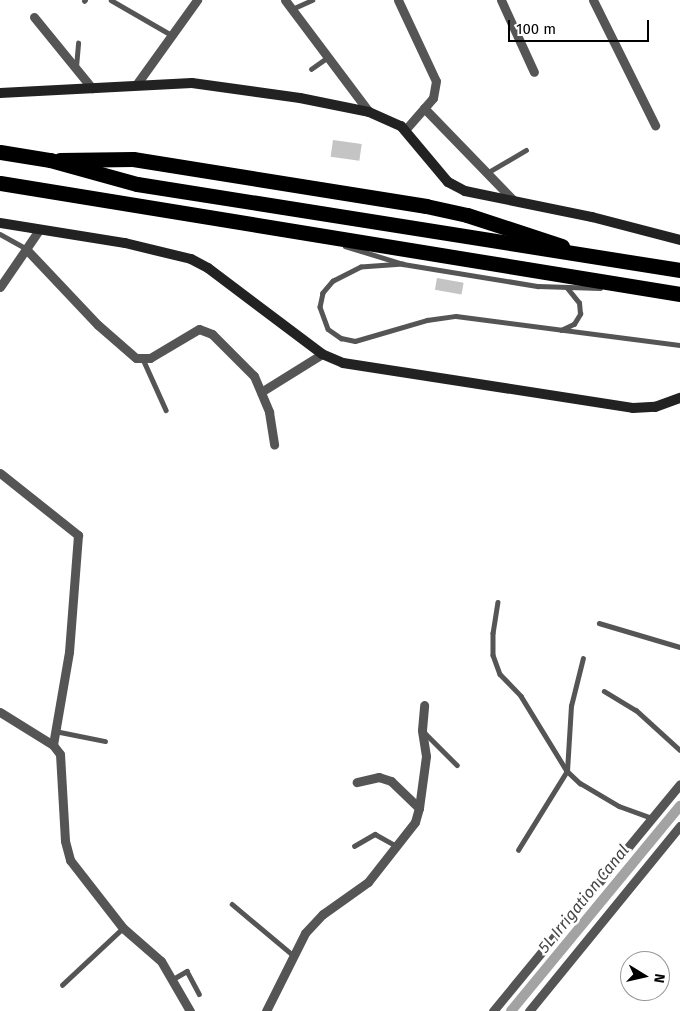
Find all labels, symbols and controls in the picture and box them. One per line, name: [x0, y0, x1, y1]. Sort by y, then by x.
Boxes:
scale bar: [510, 10, 651, 42]
text: 100 m: [516, 20, 556, 38]
water label: 5L Irrigation Canal: [535, 841, 633, 957]
north arrow: [620, 951, 670, 1001]
text: N: [650, 972, 668, 984]

